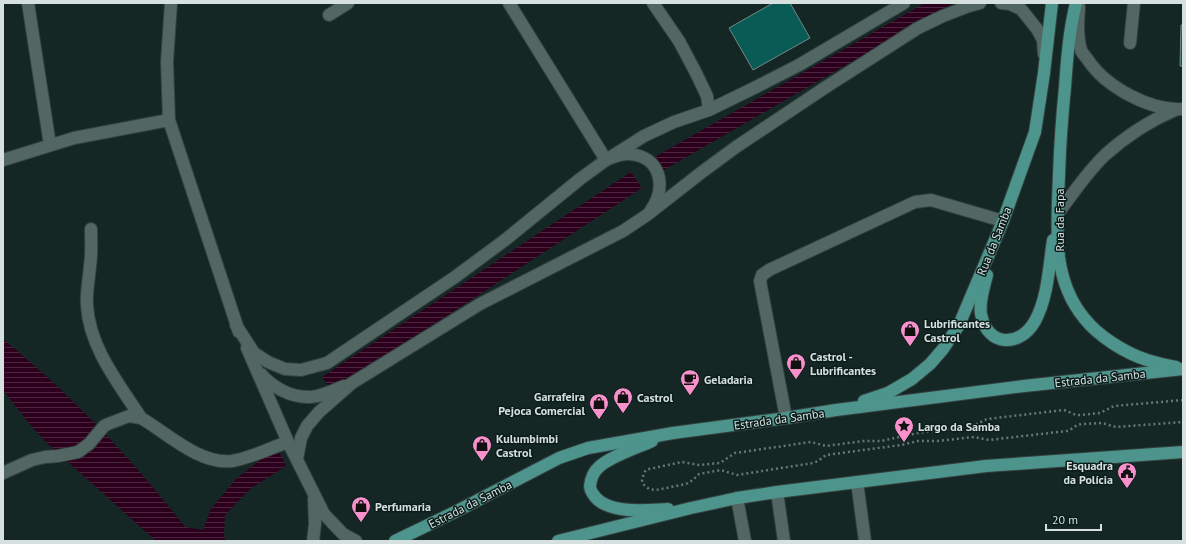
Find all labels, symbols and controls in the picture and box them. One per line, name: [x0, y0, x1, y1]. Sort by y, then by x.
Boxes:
street label: Rua da Fapa: [1052, 189, 1067, 251]
street label: Rua da Samba: [973, 204, 1015, 278]
place label: Lubrificantes Castrol: [924, 316, 990, 345]
shop icon: Lubrificantes Castrol: [899, 319, 921, 347]
place label: Castrol - Lubrificantes: [810, 349, 876, 378]
shop icon: Castrol - Lubrificantes: [785, 352, 807, 380]
street label: Estrada da Samba: [1054, 366, 1146, 390]
cafe icon: Geladaria: [679, 368, 701, 396]
place label: Geladaria: [704, 372, 753, 387]
shop icon: Castrol: [612, 386, 634, 414]
place label: Garrafeira Pejoca Comercial: [498, 389, 585, 418]
place label: Castrol: [637, 390, 673, 405]
shop icon: Garrafeira Pejoca Comercial: [588, 392, 610, 420]
street label: Estrada da Samba: [733, 405, 825, 433]
place icon: Largo da Samba: [893, 415, 915, 443]
place label: Largo da Samba: [918, 419, 1000, 434]
place label: Kulumbimbi Castrol: [496, 431, 558, 460]
shop icon: Kulumbimbi Castrol: [471, 434, 493, 462]
place label: Esquadra da Polícia: [1064, 458, 1113, 487]
public building icon: Esquadra da Polícia: [1116, 461, 1138, 489]
street label: Estrada da Samba: [426, 477, 514, 531]
shop icon: Perfumaria: [350, 495, 372, 523]
place label: Perfumaria: [375, 499, 431, 514]
scale bar: [1046, 506, 1101, 532]
text: 20 m: [1052, 512, 1078, 527]

